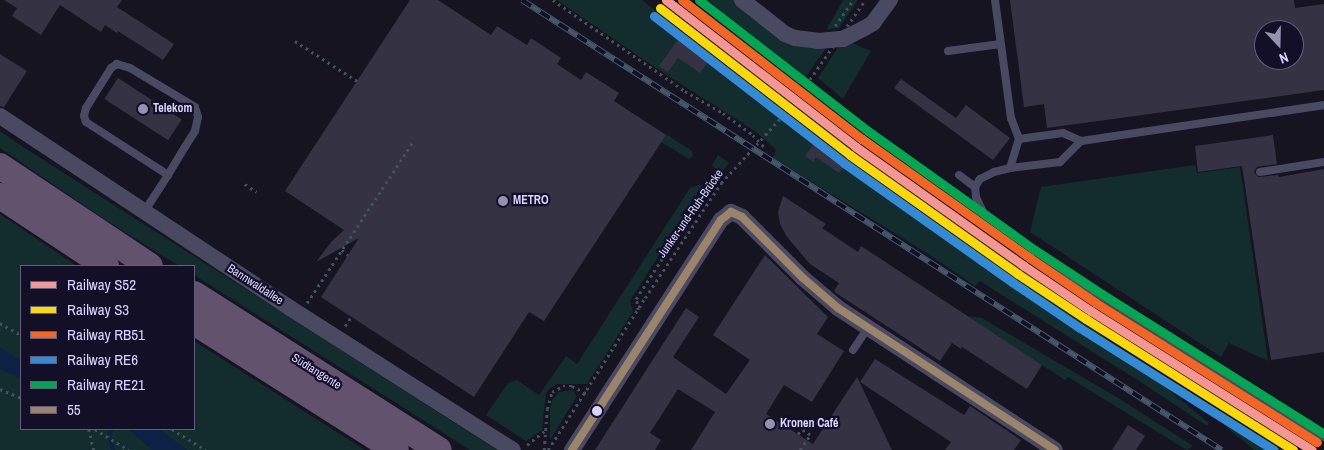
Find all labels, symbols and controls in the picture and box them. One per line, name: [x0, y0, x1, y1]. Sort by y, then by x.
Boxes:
north arrow: [1254, 20, 1304, 70]
text: N: [1277, 48, 1291, 68]
place label: Telekom: [153, 102, 192, 116]
marker: Telekom: [137, 103, 149, 115]
street label: Junker-und-Ruh-Brücke: [655, 167, 727, 261]
place label: METRO: [513, 194, 549, 208]
marker: METRO: [497, 195, 509, 207]
street label: Bannwaldallee: [224, 262, 286, 308]
legend: [20, 265, 195, 430]
text: Railway S52: [67, 274, 136, 295]
text: Railway S3: [67, 299, 129, 320]
text: Railway RB51: [67, 324, 145, 345]
text: Railway RE6: [67, 349, 138, 370]
street label: Südtangente: [289, 351, 343, 393]
text: Railway RE21: [67, 374, 145, 395]
text: 55: [67, 399, 81, 420]
unlabelled marker: [592, 406, 602, 416]
place label: Kronen Café: [780, 417, 838, 431]
marker: Kronen Café: [764, 418, 776, 430]

